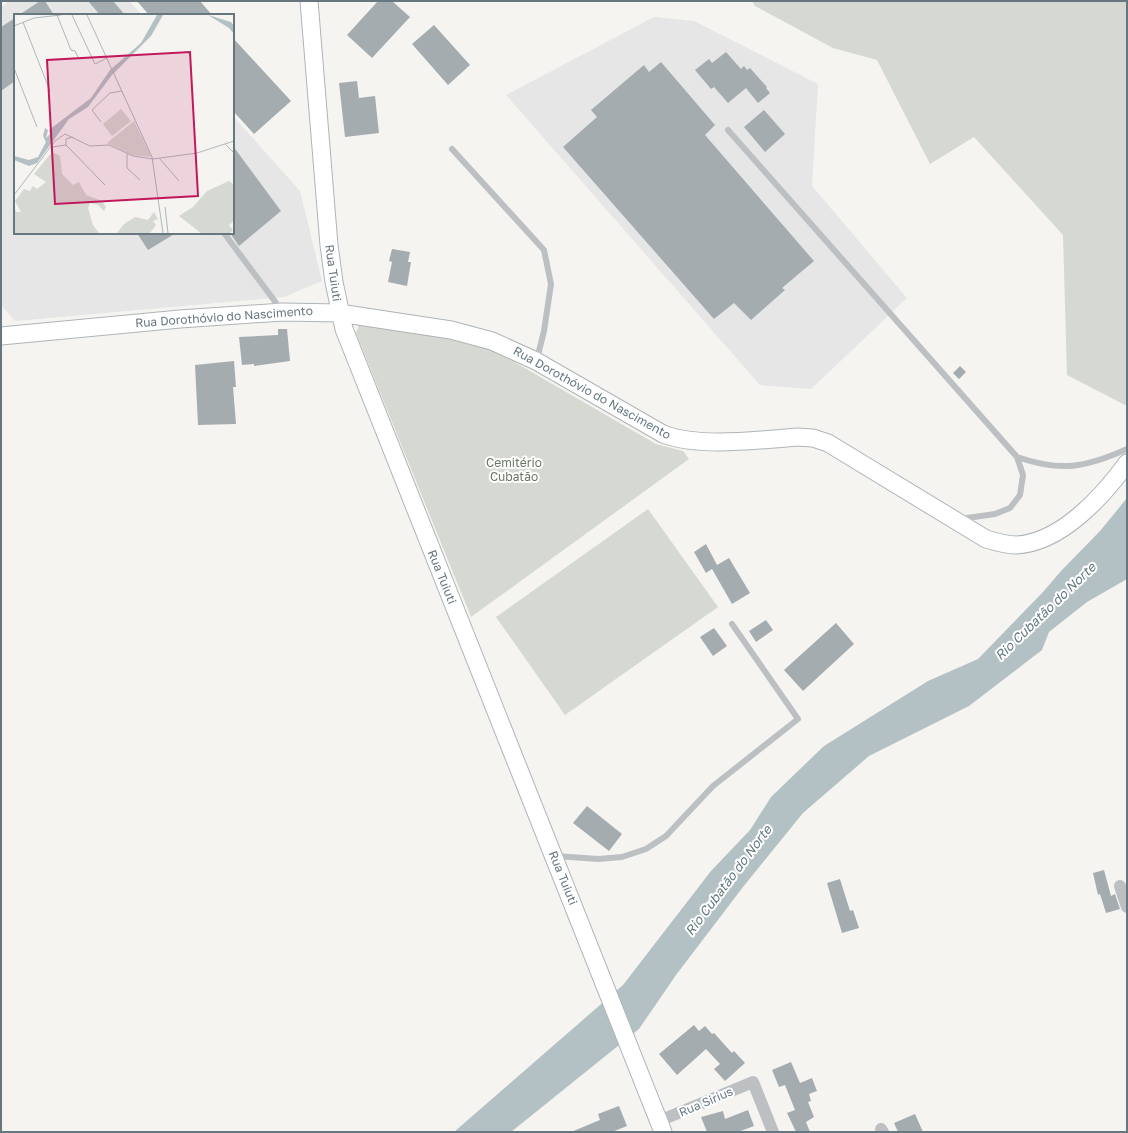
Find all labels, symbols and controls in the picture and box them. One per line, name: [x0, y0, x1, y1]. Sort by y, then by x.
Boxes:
inset map: [14, 14, 234, 234]
street label: Rua Tuiuti: [322, 244, 345, 302]
street label: Rua Dorothóvio do Nascimento: [135, 303, 313, 330]
street label: Rua Dorothóvio do Nascimento: [511, 343, 674, 442]
park label: Cemitério Cubatão: [486, 455, 542, 484]
street label: Rua Tuiuti: [425, 548, 460, 606]
water label: Rio Cubatão do Norte: [991, 558, 1100, 663]
water label: Rio Cubatão do Norte: [681, 821, 775, 938]
street label: Rua Tuiuti: [546, 849, 581, 907]
street label: Rua Sirius: [676, 1083, 735, 1120]

